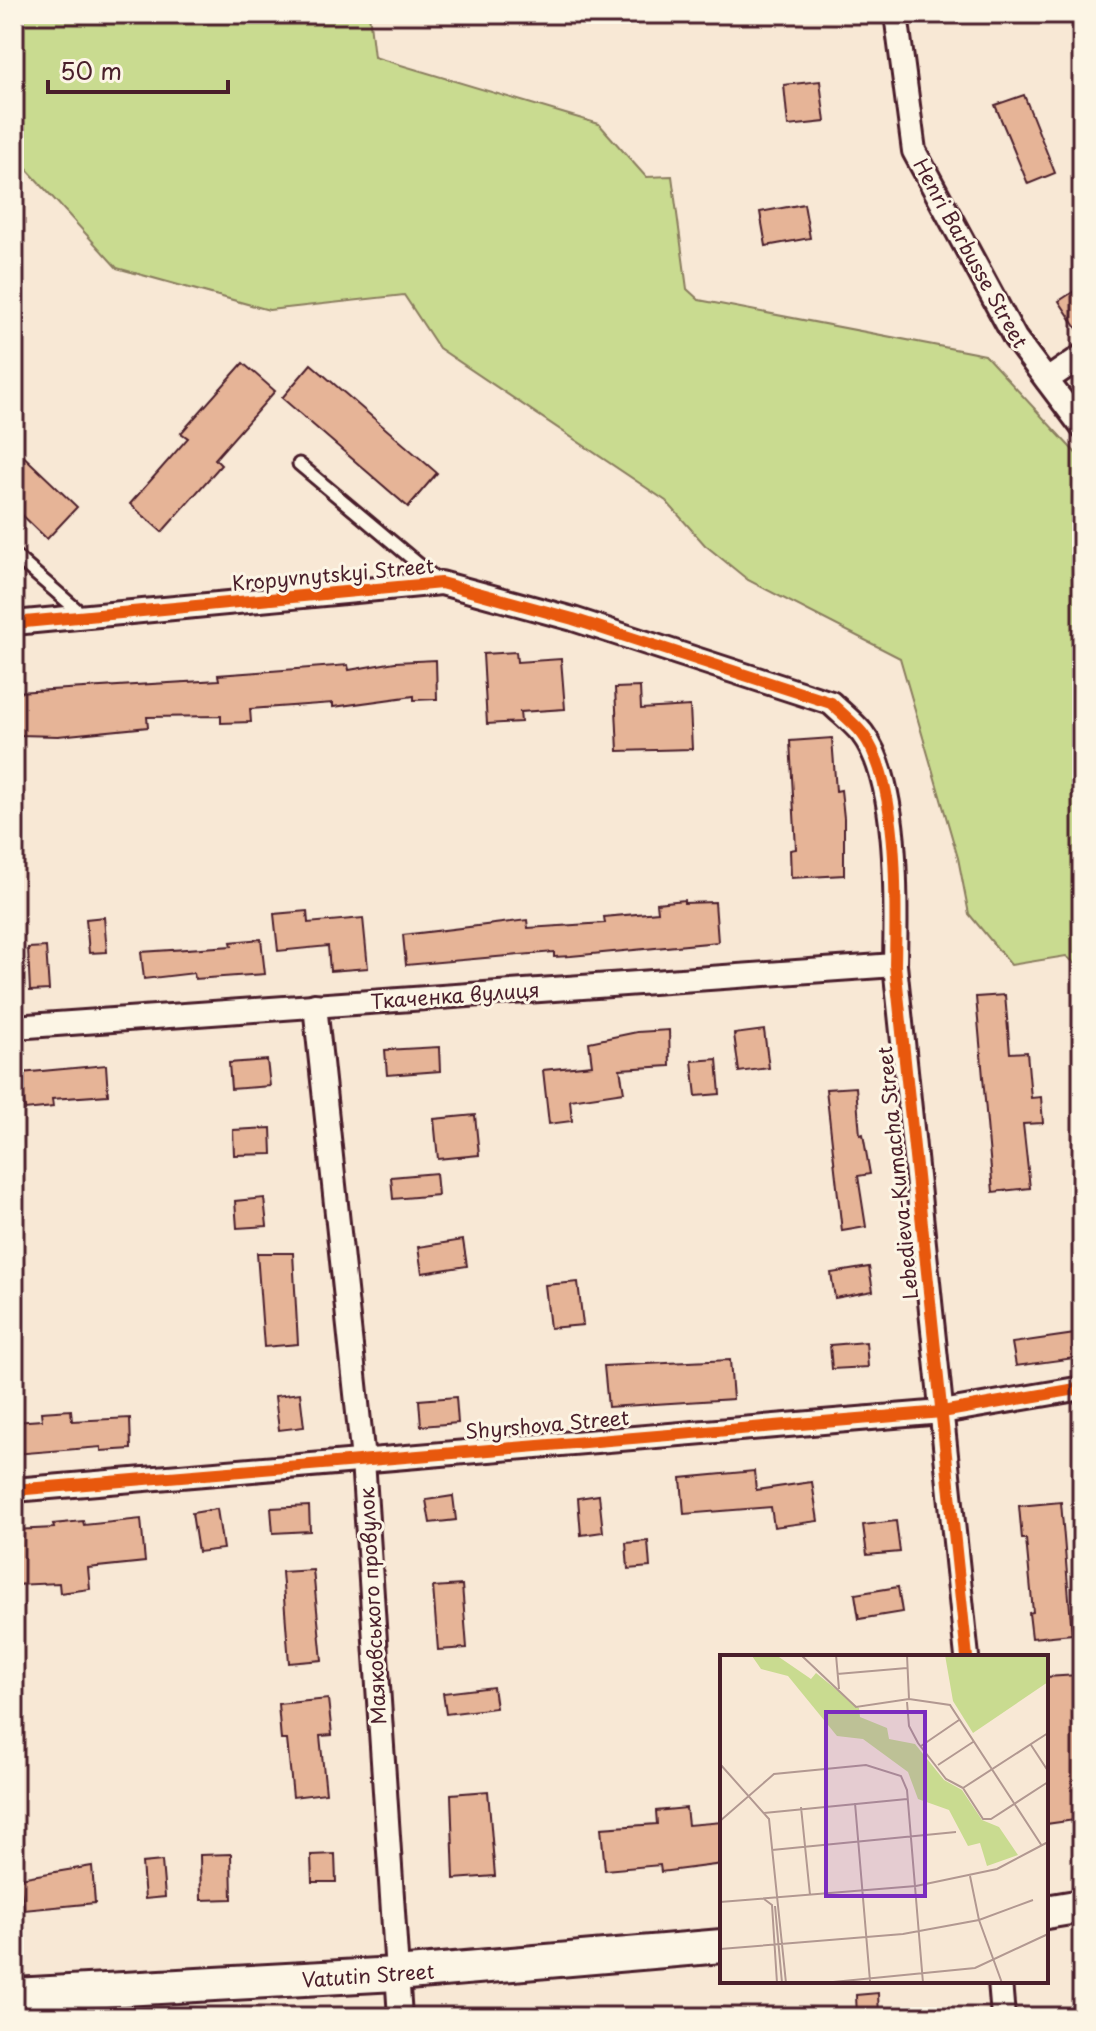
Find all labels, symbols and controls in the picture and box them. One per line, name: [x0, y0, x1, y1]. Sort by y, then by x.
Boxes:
scale bar: [48, 44, 228, 94]
text: 50 m: [60, 52, 122, 88]
street label: Henri Barbusse Street: [906, 153, 1036, 353]
street label: Kropyvnytskyi Street: [231, 550, 435, 598]
street label: Ткаченка вулиця: [370, 974, 540, 1016]
street label: Lebedieva-Kumacha Street: [869, 1045, 925, 1301]
street label: Shyrshova Street: [464, 1402, 630, 1446]
street label: Маяковського провулок: [351, 1486, 393, 1725]
inset map: [720, 1655, 1048, 1983]
street label: Vatutin Street: [301, 1955, 435, 1995]

